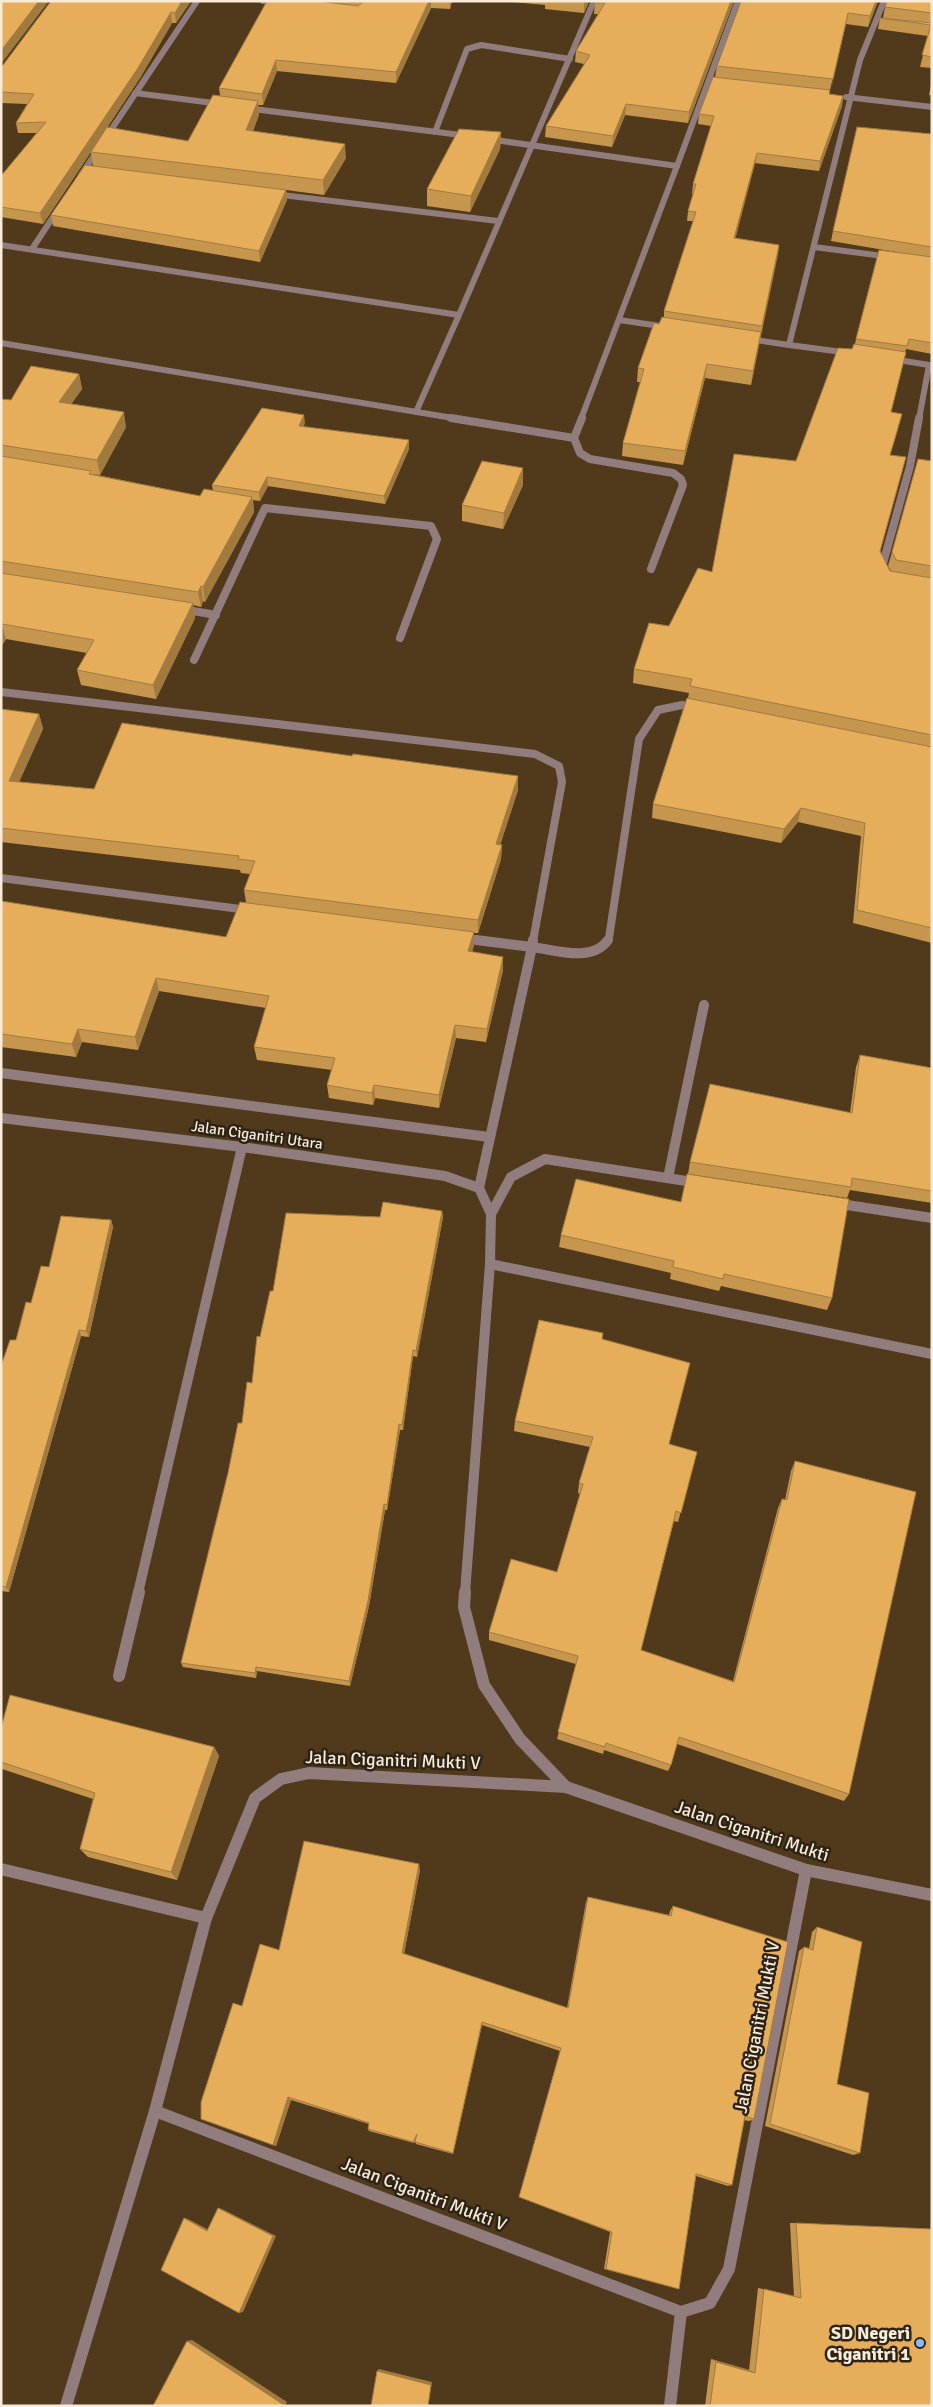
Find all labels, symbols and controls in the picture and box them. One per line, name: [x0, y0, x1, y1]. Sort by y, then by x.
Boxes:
street label: Jalan Ciganitri Utara: [190, 1117, 324, 1153]
street label: Jalan Ciganitri Mukti V: [305, 1746, 481, 1774]
street label: Jalan Ciganitri Mukti: [672, 1796, 832, 1866]
street label: Jalan Ciganitri Mukti V: [730, 1938, 785, 2115]
street label: Jalan Ciganitri Mukti V: [338, 2152, 510, 2236]
place label: SD Negeri Ciganitri 1: [826, 2322, 910, 2365]
marker: SD Negeri Ciganitri 1: [914, 2337, 926, 2349]

